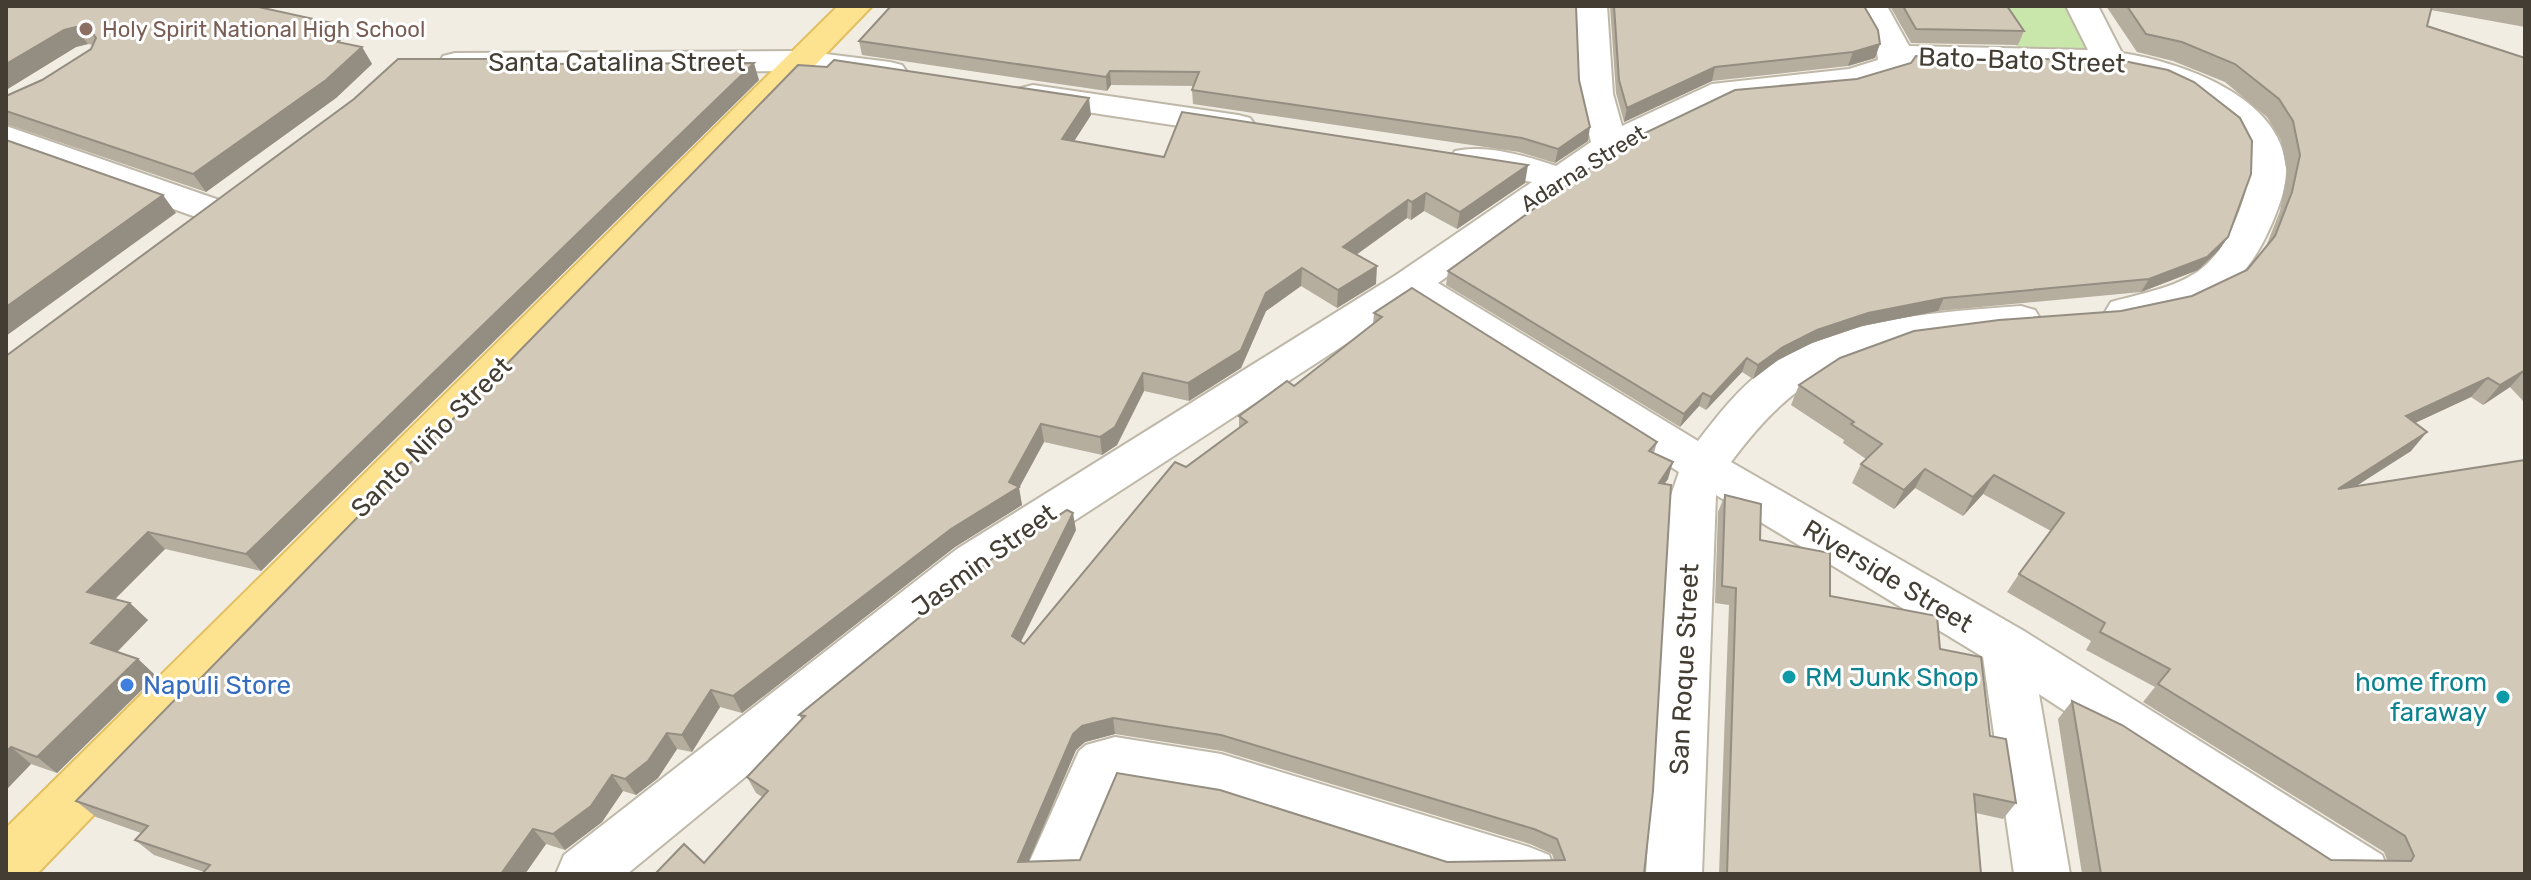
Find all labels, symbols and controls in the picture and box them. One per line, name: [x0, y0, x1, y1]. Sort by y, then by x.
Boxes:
place label: Holy Spirit National High School: [102, 16, 425, 43]
marker: Holy Spirit National High School: [77, 20, 95, 38]
street label: Bato-Bato Street: [1918, 41, 2126, 80]
street label: Santa Catalina Street: [488, 47, 746, 78]
street label: Adarna Street: [1516, 119, 1651, 218]
street label: Santo Niño Street: [345, 351, 518, 524]
street label: Jasmin Street: [906, 498, 1062, 623]
street label: Riverside Street: [1797, 513, 1978, 639]
street label: San Roque Street: [1663, 563, 1706, 776]
place label: RM Junk Shop: [1805, 662, 1979, 693]
place label: home from faraway: [2355, 667, 2487, 728]
marker: RM Junk Shop: [1780, 668, 1798, 686]
place label: Napuli Store: [143, 670, 291, 701]
marker: Napuli Store: [118, 676, 136, 694]
marker: home from faraway: [2494, 688, 2512, 706]

